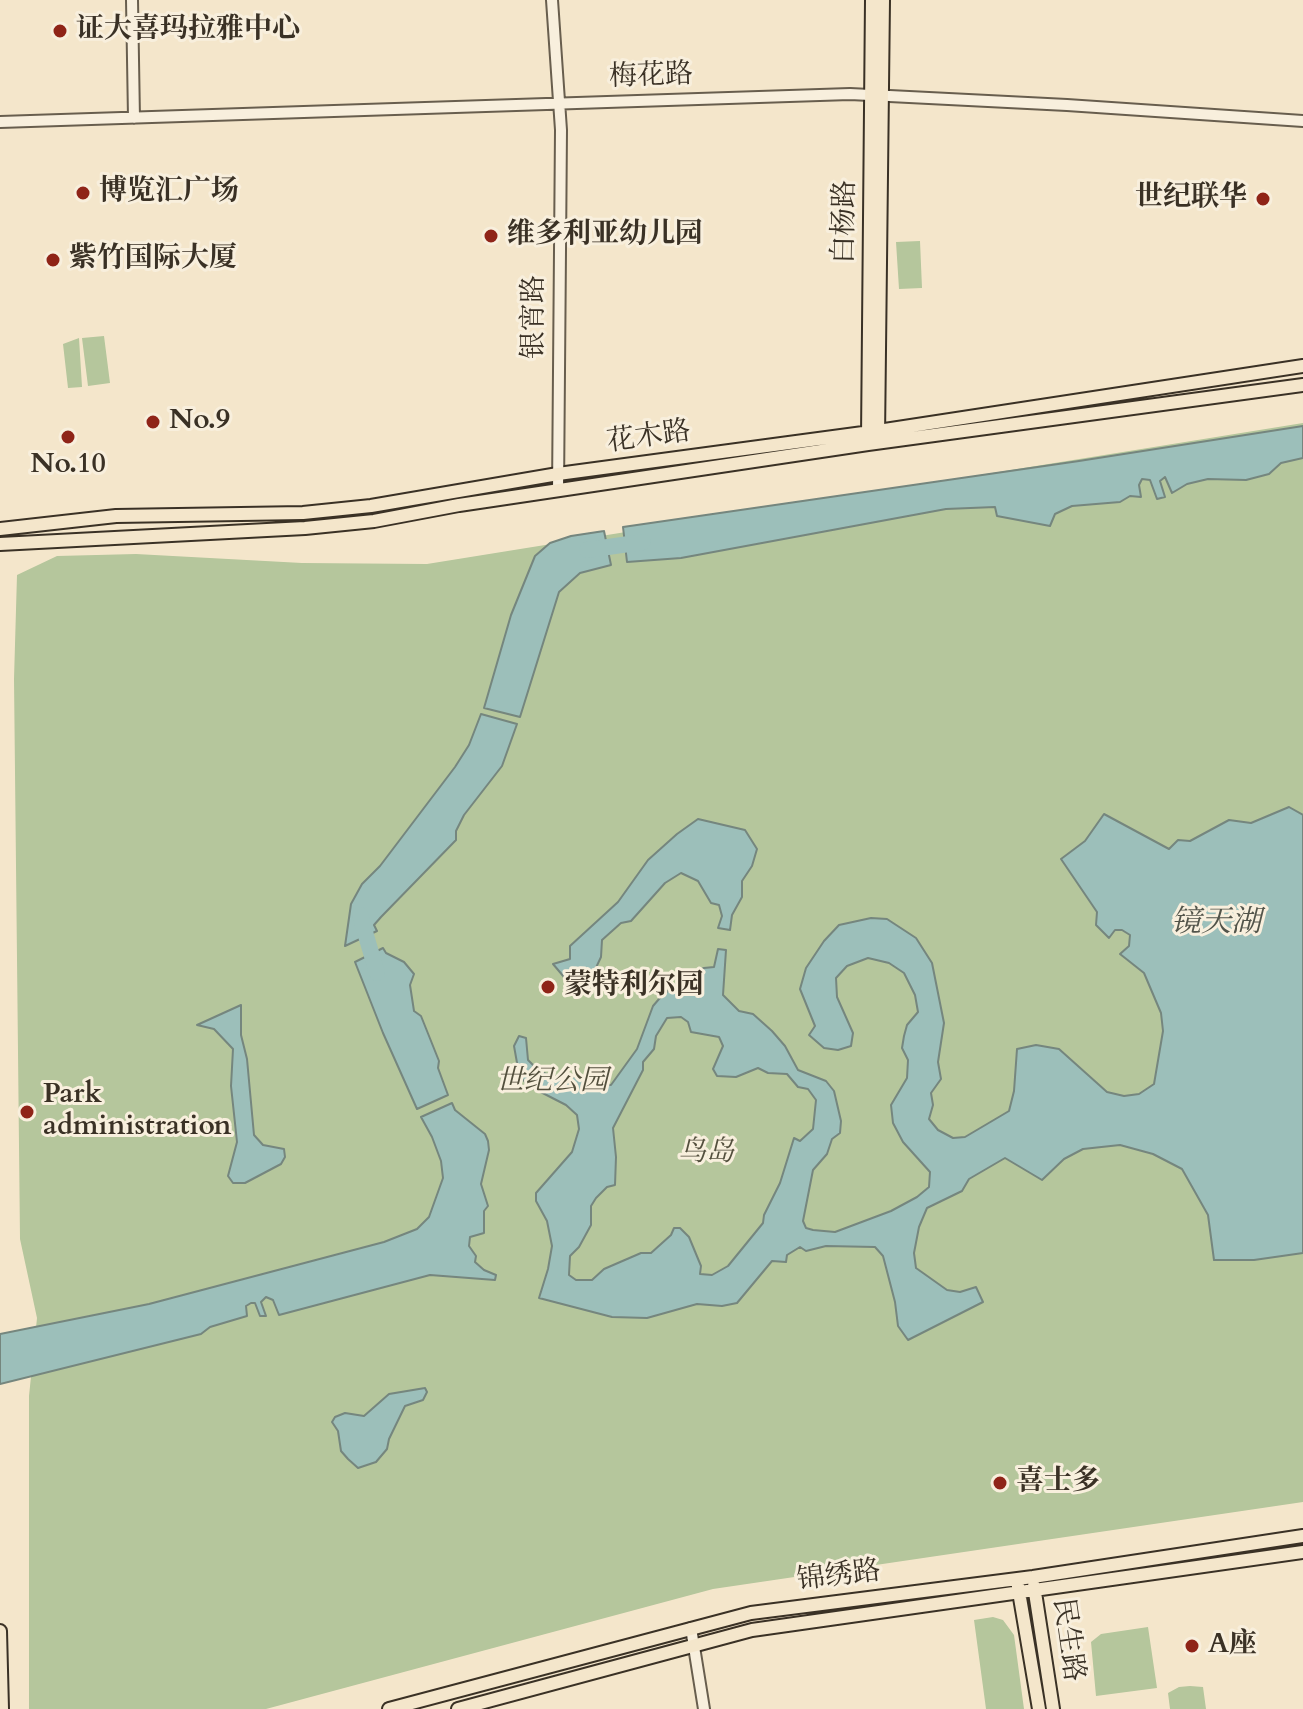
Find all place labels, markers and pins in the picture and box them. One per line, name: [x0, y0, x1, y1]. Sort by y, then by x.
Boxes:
place label: 证大喜玛拉雅中心: [76, 14, 300, 48]
marker: 证大喜玛拉雅中心: [51, 22, 69, 40]
place label: 博览汇广场: [99, 176, 239, 210]
place label: 世纪联华: [1135, 182, 1247, 216]
marker: 博览汇广场: [74, 184, 92, 202]
marker: 世纪联华: [1254, 190, 1272, 208]
place label: 维多利亚幼儿园: [507, 219, 703, 253]
marker: 维多利亚幼儿园: [482, 227, 500, 245]
place label: 紫竹国际大厦: [69, 243, 237, 277]
marker: 紫竹国际大厦: [44, 251, 62, 269]
place label: No.9: [169, 405, 230, 439]
marker: No.9: [144, 413, 162, 431]
marker: No.10: [59, 428, 77, 446]
place label: No.10: [30, 449, 106, 483]
place label: 蒙特利尔园: [564, 970, 704, 1004]
marker: 蒙特利尔园: [539, 978, 557, 996]
place label: Park administration: [43, 1079, 232, 1145]
marker: Park administration: [18, 1103, 36, 1121]
place label: 喜士多: [1016, 1466, 1100, 1500]
marker: 喜士多: [991, 1474, 1009, 1492]
place label: A座: [1208, 1629, 1257, 1663]
marker: A座: [1183, 1637, 1201, 1655]

